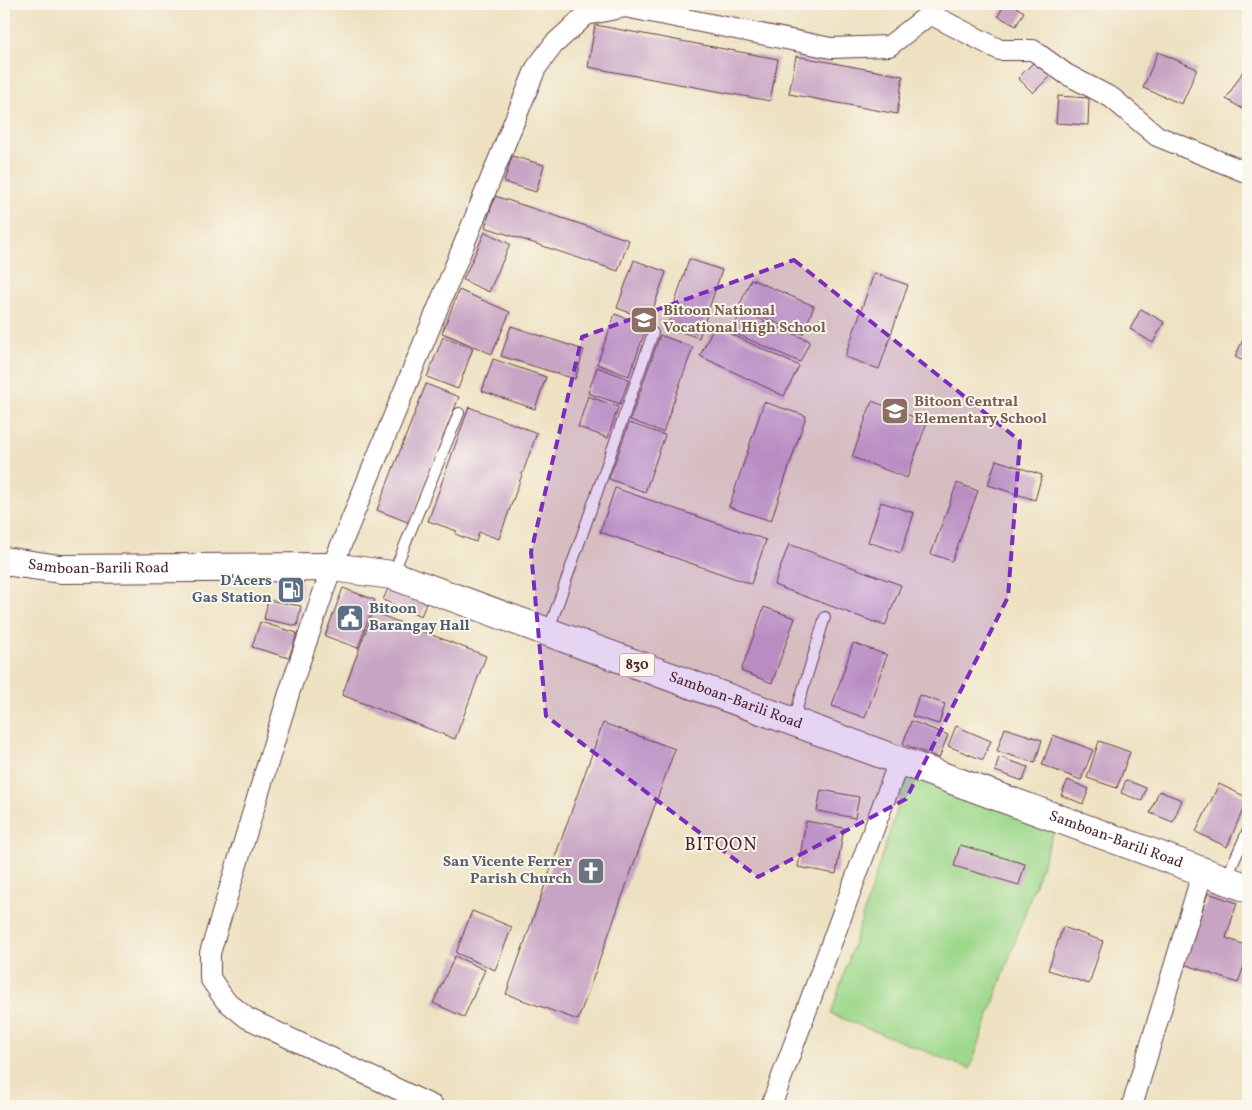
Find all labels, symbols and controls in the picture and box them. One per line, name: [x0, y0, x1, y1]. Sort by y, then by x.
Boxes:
place label: Bitoon National Vocational High School: [663, 301, 826, 339]
school or university icon: Bitoon National Vocational High School: [629, 305, 659, 335]
place label: Bitoon Central Elementary School: [914, 392, 1047, 430]
school or university icon: Bitoon Central Elementary School: [880, 396, 910, 426]
street label: Samboan-Barili Road: [27, 554, 169, 580]
place label: D'Acers Gas Station: [192, 571, 272, 609]
fuel station icon: D'Acers Gas Station: [276, 575, 306, 605]
place label: Bitoon Barangay Hall: [369, 599, 470, 637]
public building icon: Bitoon Barangay Hall: [335, 603, 365, 633]
road number: 830: [620, 654, 654, 676]
street label: Samboan-Barili Road: [666, 667, 806, 735]
street label: Samboan-Barili Road: [1046, 806, 1186, 874]
district label: BITOON: [684, 833, 758, 858]
place label: San Vicente Ferrer Parish Church: [443, 852, 572, 890]
church icon: San Vicente Ferrer Parish Church: [576, 856, 606, 886]

